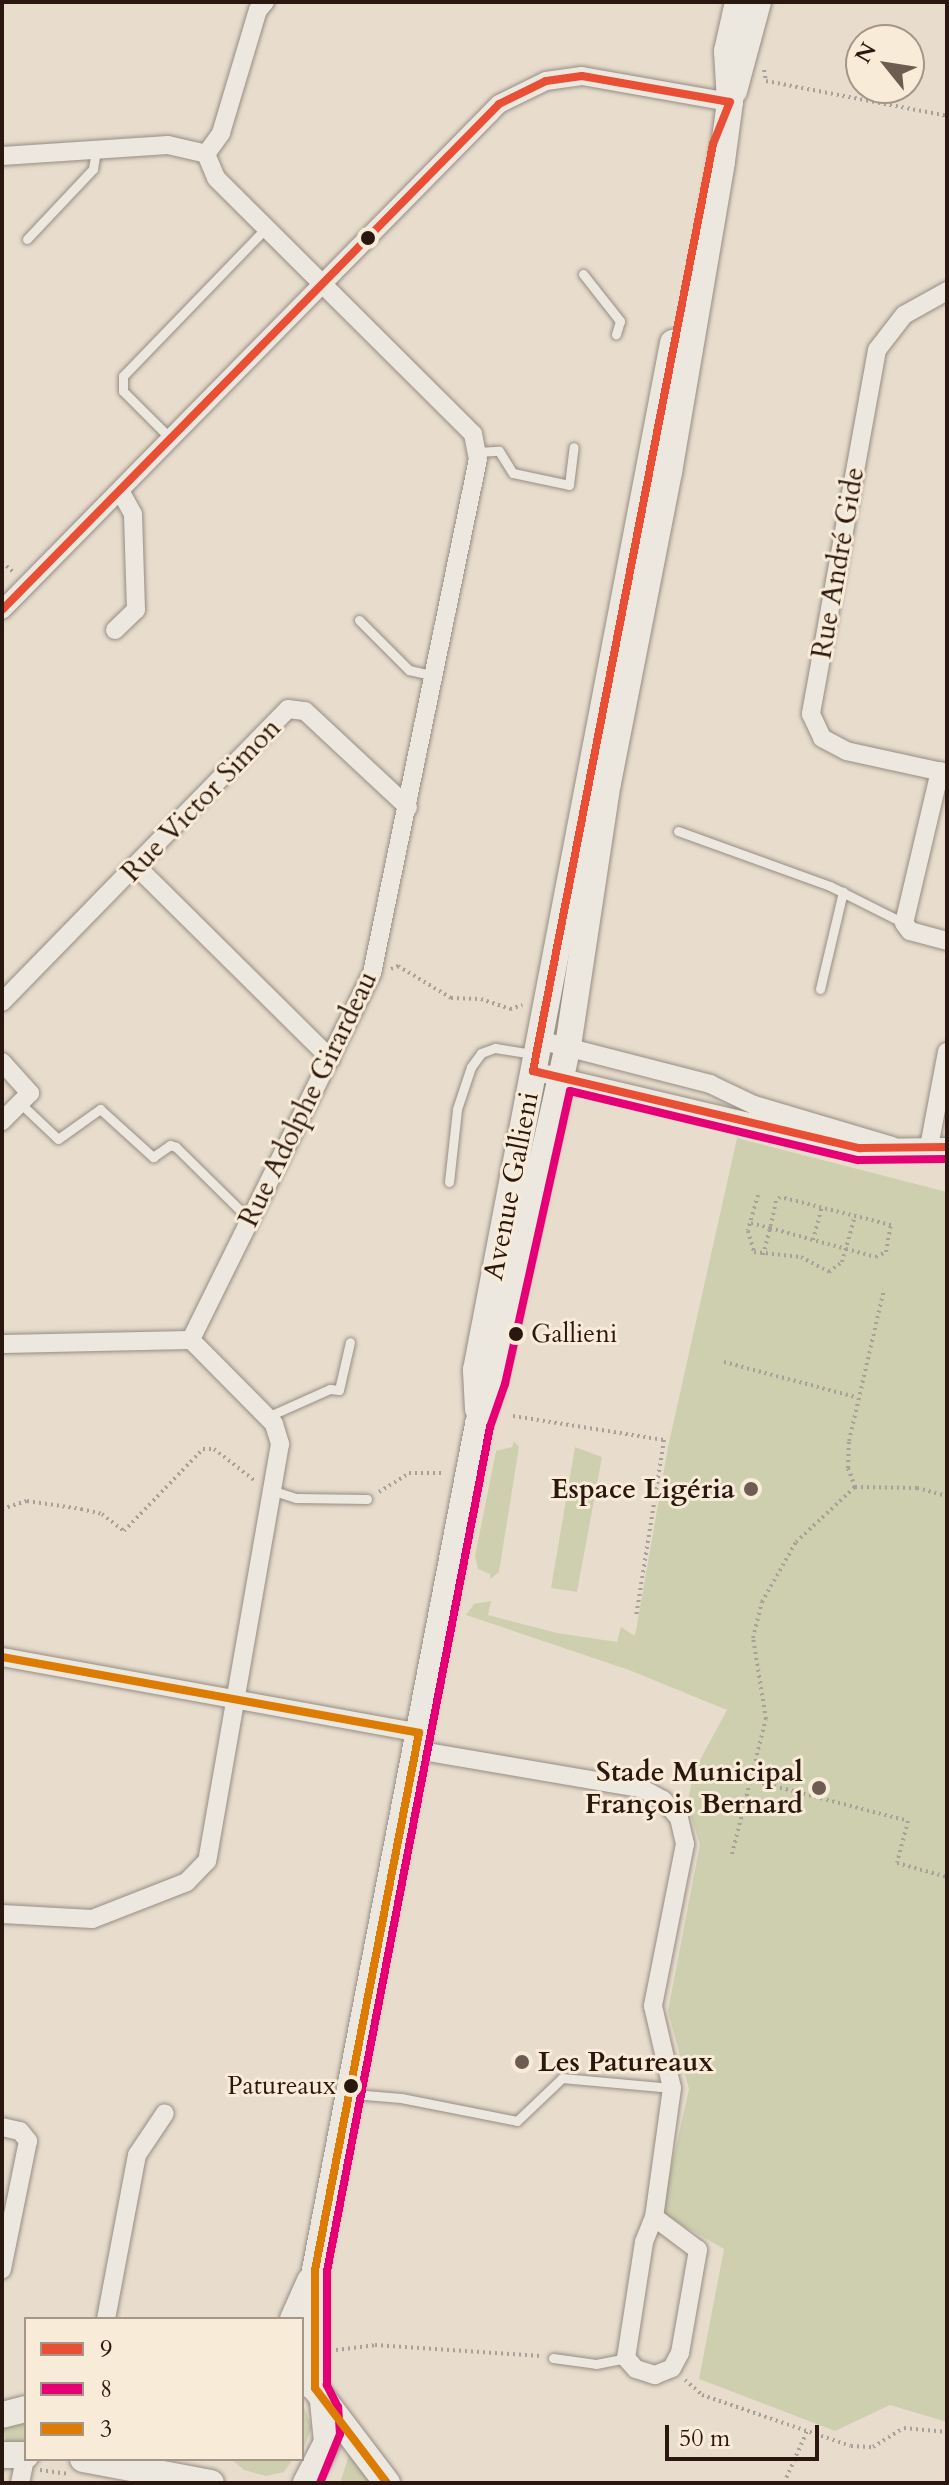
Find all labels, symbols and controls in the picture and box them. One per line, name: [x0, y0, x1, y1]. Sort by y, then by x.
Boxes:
north arrow: [845, 24, 925, 104]
text: N: [848, 37, 884, 69]
unlabelled marker: [360, 230, 376, 246]
street label: Rue André Gide: [805, 465, 871, 661]
street label: Rue Victor Simon: [114, 711, 288, 889]
street label: Rue Adolphe Girardeau: [231, 966, 385, 1232]
street label: Avenue Gallieni: [476, 1089, 546, 1283]
place label: Gallieni: [531, 1318, 617, 1350]
marker: Gallieni: [508, 1326, 524, 1342]
place label: Espace Ligéria: [551, 1472, 735, 1506]
marker: Espace Ligéria: [742, 1480, 760, 1498]
place label: Stade Municipal François Bernard: [585, 1755, 803, 1821]
marker: Stade Municipal François Bernard: [810, 1779, 828, 1797]
place label: Les Patureaux: [538, 2045, 714, 2079]
marker: Les Patureaux: [513, 2053, 531, 2071]
place label: Patureaux: [227, 2070, 336, 2102]
marker: Patureaux: [343, 2078, 359, 2094]
legend: [24, 2317, 304, 2461]
text: 9: [100, 2333, 112, 2366]
text: 8: [100, 2373, 112, 2406]
scale bar: [669, 2409, 823, 2459]
text: 3: [100, 2413, 112, 2446]
text: 50 m: [679, 2422, 730, 2455]

